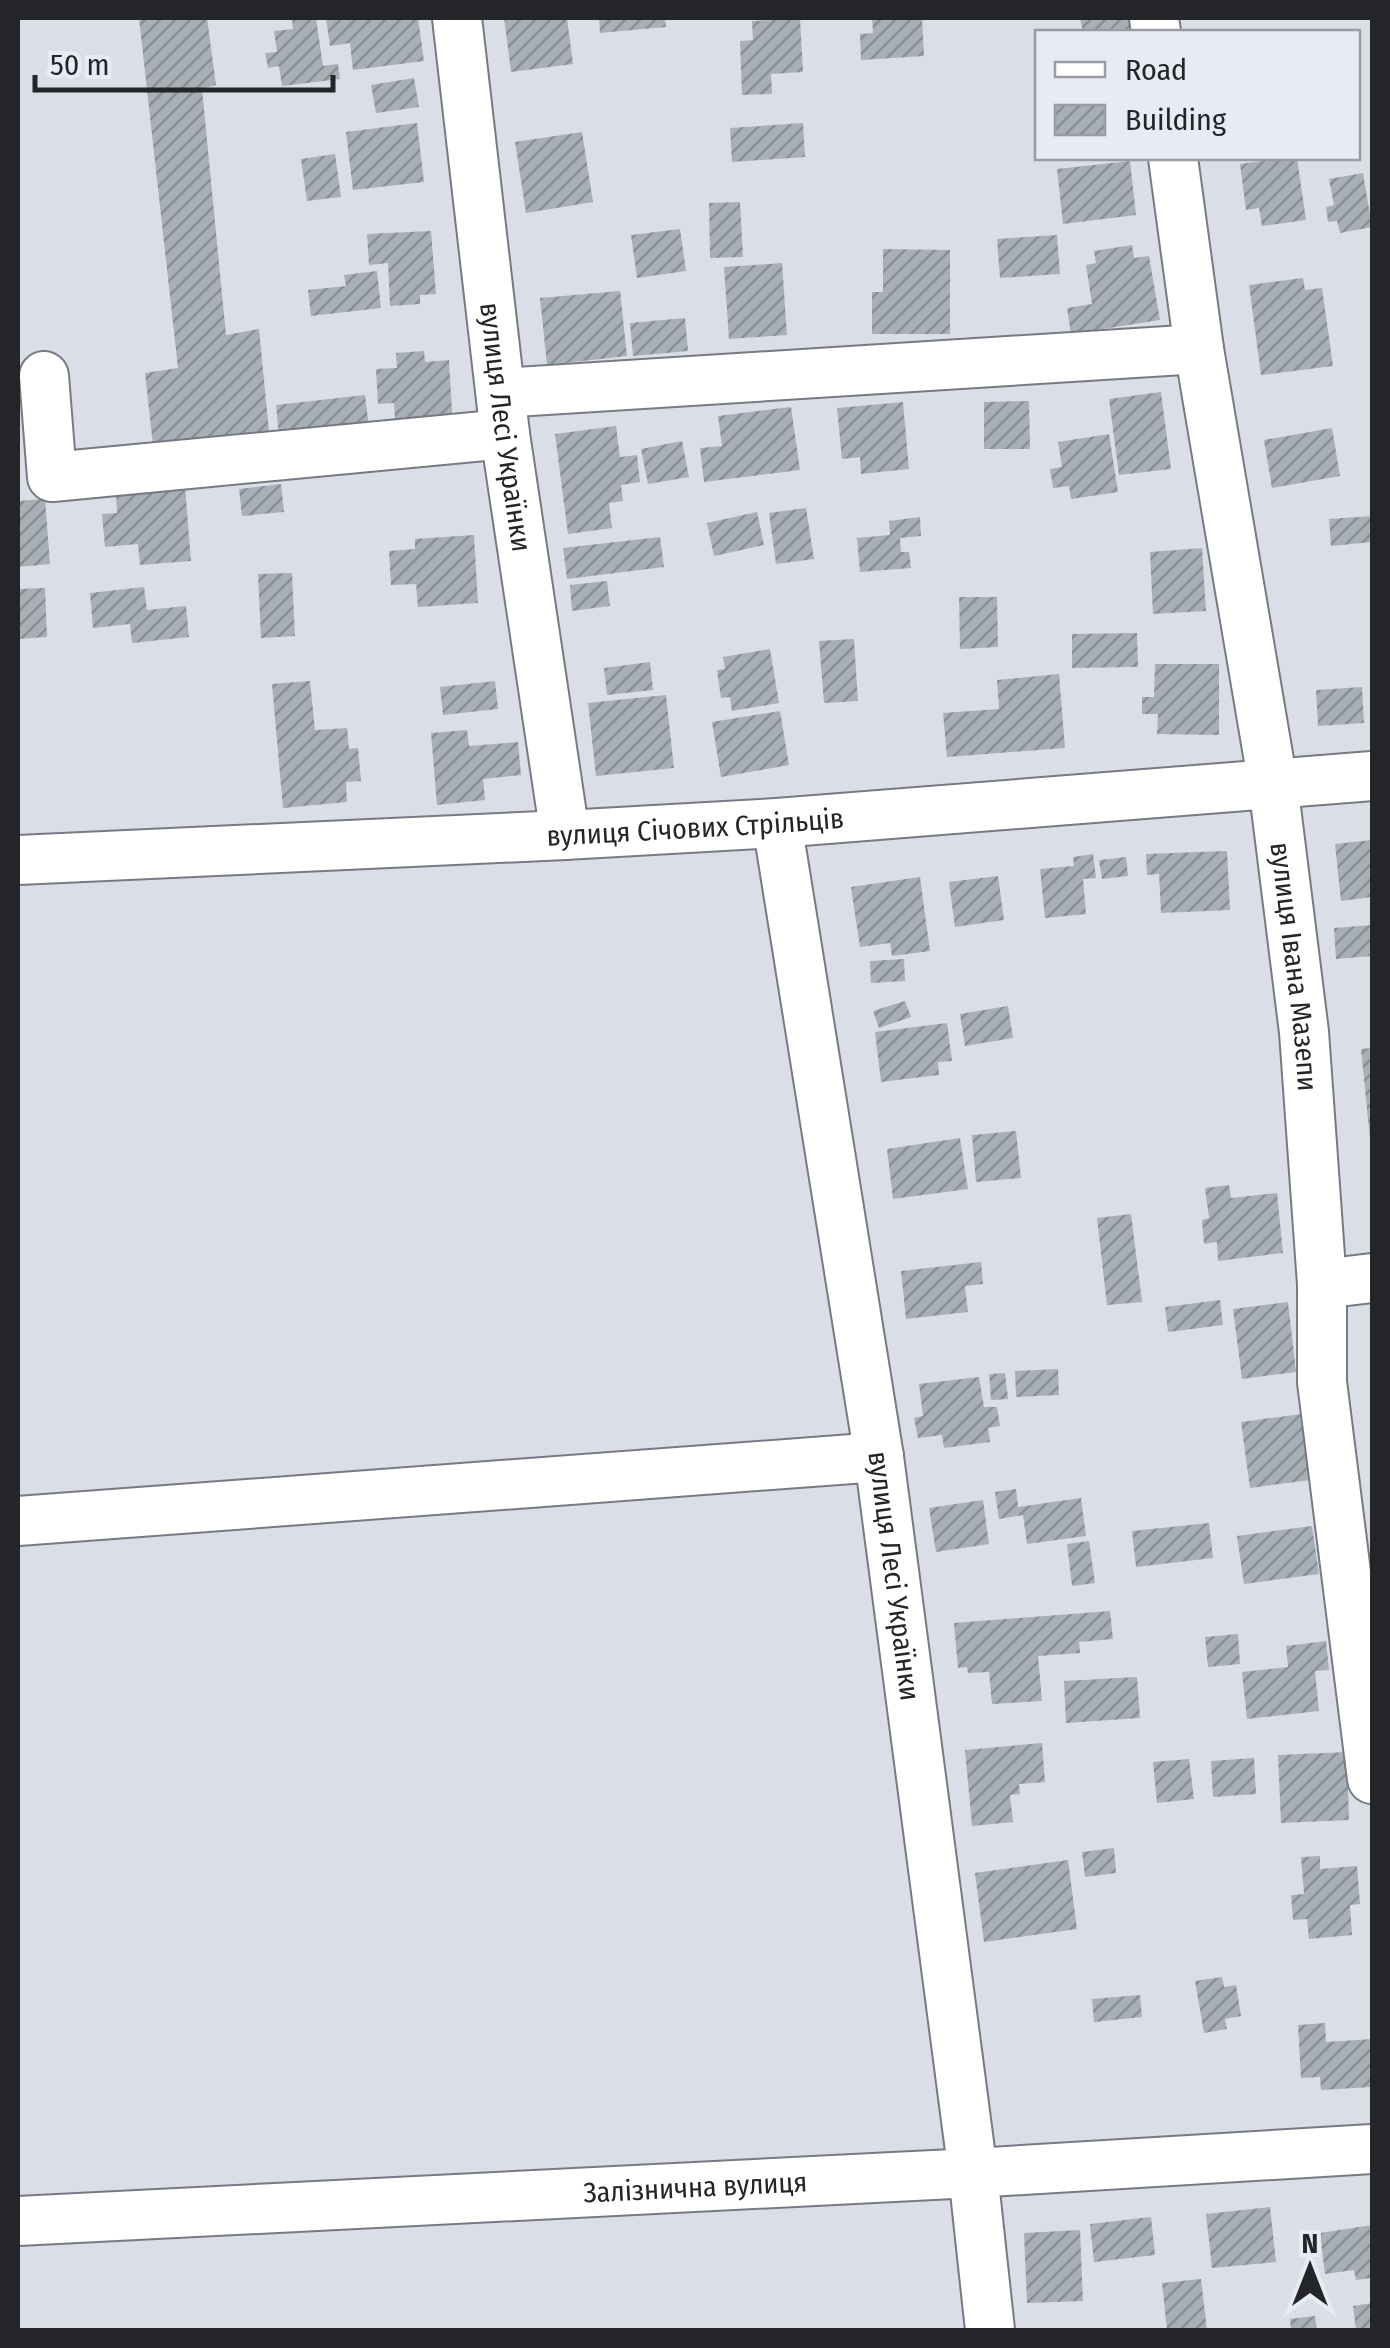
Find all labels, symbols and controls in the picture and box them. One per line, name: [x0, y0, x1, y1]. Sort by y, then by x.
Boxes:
scale bar: [35, 30, 332, 92]
legend: [1035, 30, 1360, 160]
text: 50 m: [50, 47, 110, 83]
text: Road: [1125, 52, 1187, 88]
text: Building: [1125, 102, 1227, 138]
street label: вулиця Лесі Українки: [473, 301, 538, 554]
street label: вулиця Січових Стрільців: [546, 802, 845, 853]
street label: вулиця Івана Мазепи: [1263, 840, 1324, 1092]
street label: вулиця Лесі Українки: [861, 1449, 927, 1703]
street label: Залізнична вулиця: [582, 2165, 808, 2210]
north arrow: [1260, 2218, 1360, 2318]
text: N: [1302, 2227, 1318, 2260]

